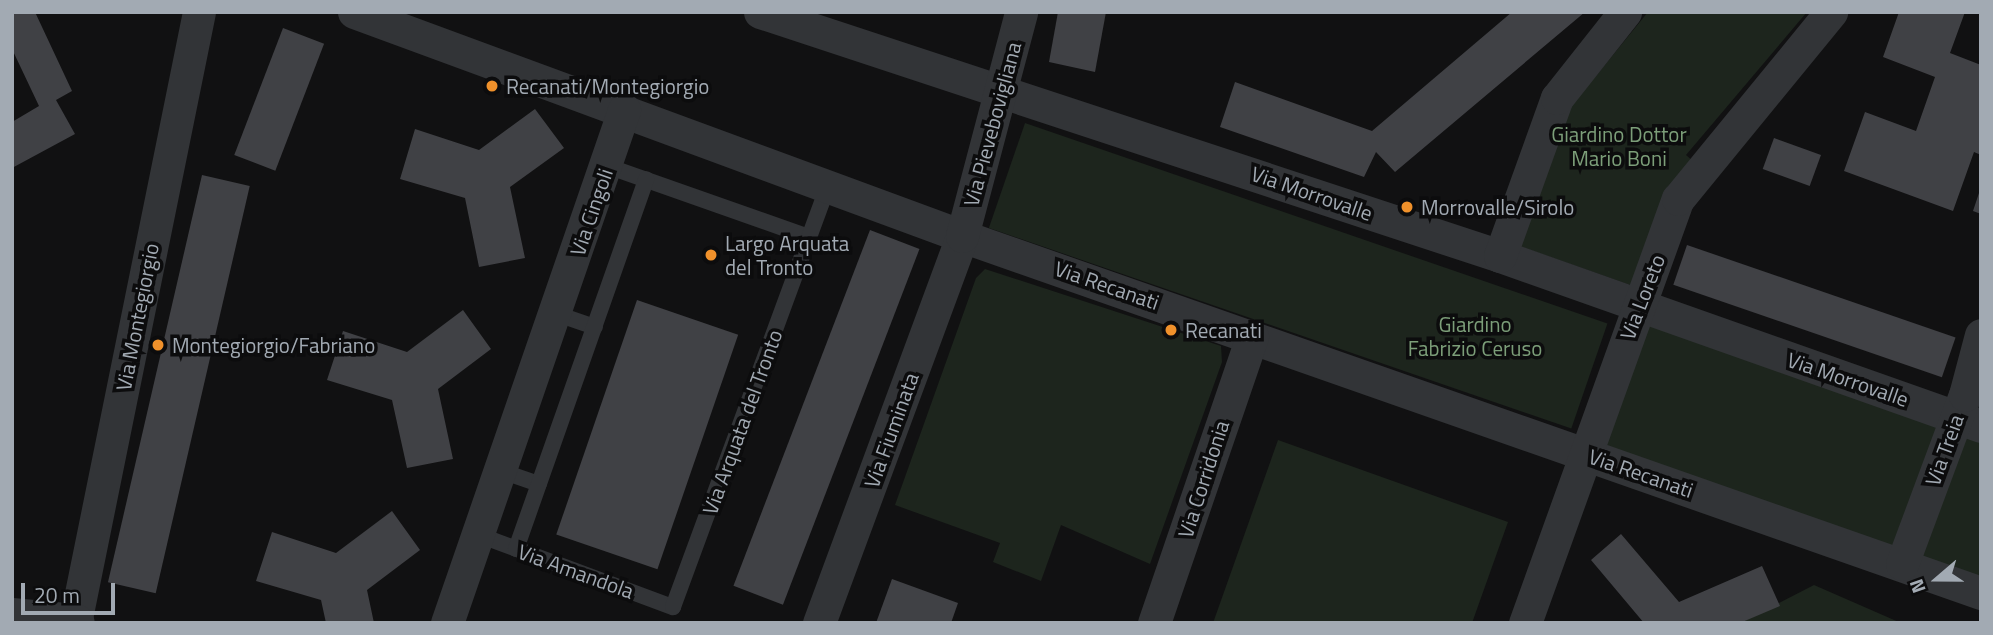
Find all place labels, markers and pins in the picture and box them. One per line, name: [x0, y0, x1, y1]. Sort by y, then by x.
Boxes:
place label: Recanati/Montegiorgio: [506, 73, 709, 99]
marker: Recanati/Montegiorgio: [484, 78, 500, 94]
place label: Morrovalle/Sirolo: [1421, 194, 1574, 220]
marker: Morrovalle/Sirolo: [1399, 199, 1415, 215]
place label: Largo Arquata del Tronto: [725, 230, 849, 280]
marker: Largo Arquata del Tronto: [703, 247, 719, 263]
place label: Recanati: [1185, 317, 1262, 343]
marker: Recanati: [1163, 322, 1179, 338]
place label: Montegiorgio/Fabriano: [172, 332, 375, 358]
marker: Montegiorgio/Fabriano: [150, 337, 166, 353]

